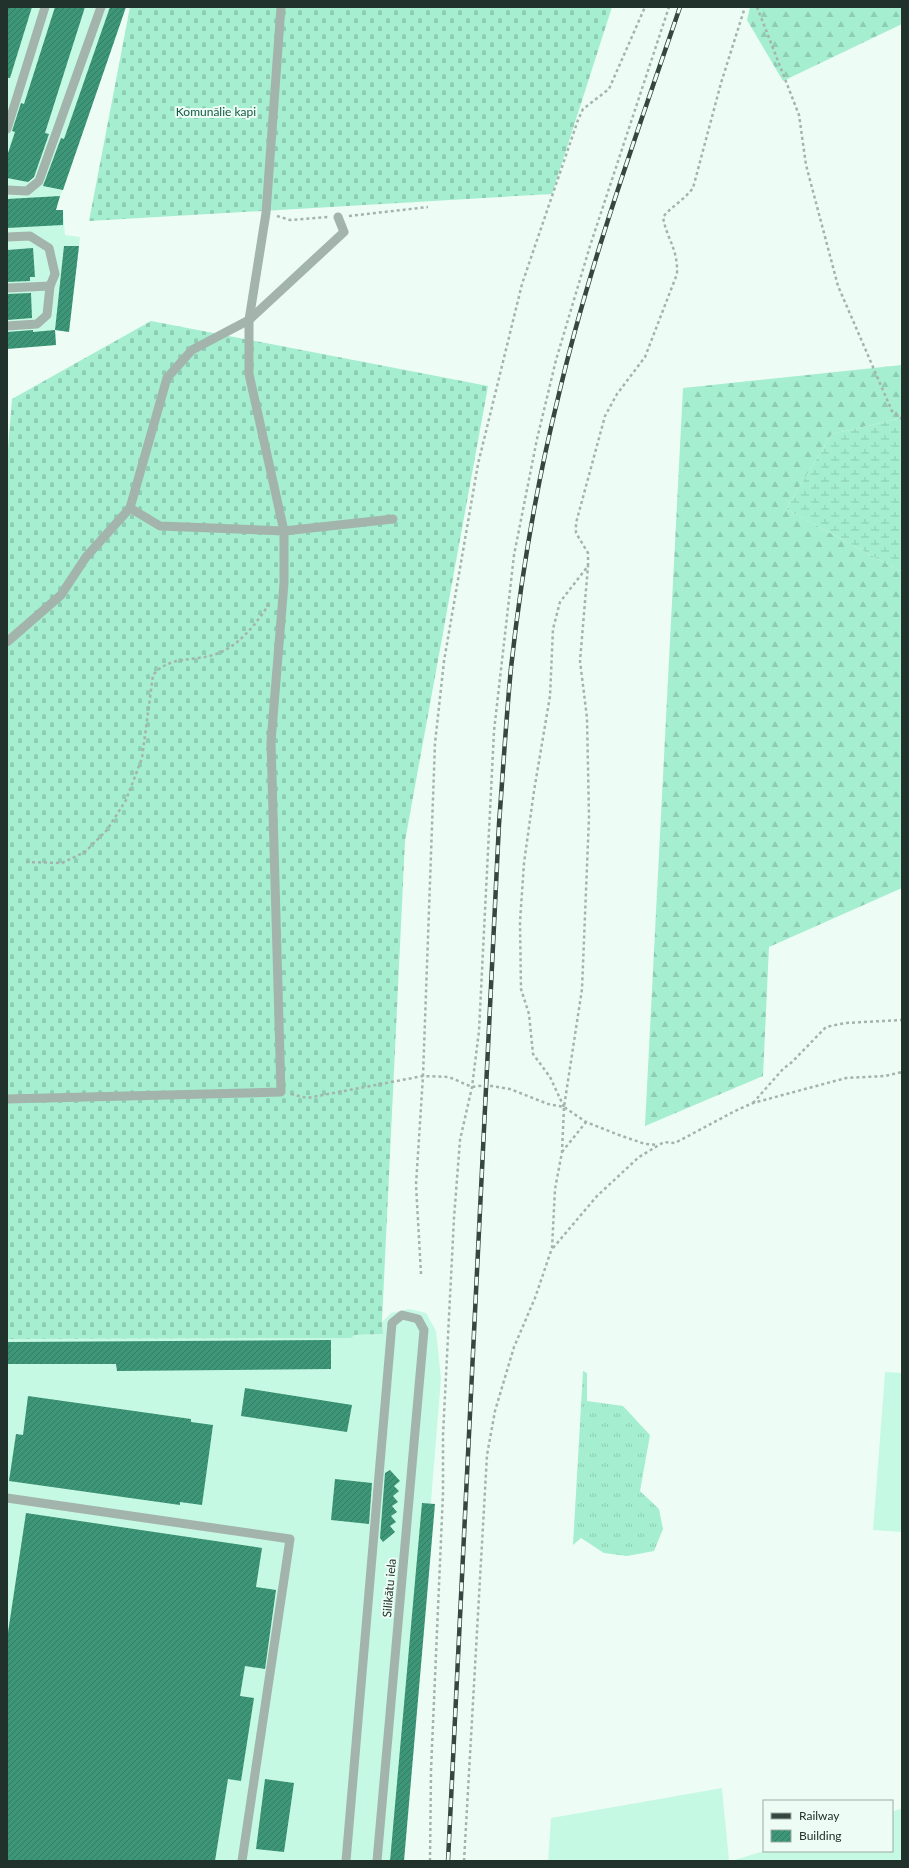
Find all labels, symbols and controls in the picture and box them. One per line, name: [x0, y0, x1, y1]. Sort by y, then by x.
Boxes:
park label: Komunālie kapi: [176, 104, 256, 119]
street label: Silikātu iela: [379, 1558, 399, 1618]
legend: [763, 1800, 893, 1852]
text: Railway: [799, 1808, 840, 1823]
text: Building: [799, 1828, 842, 1843]

